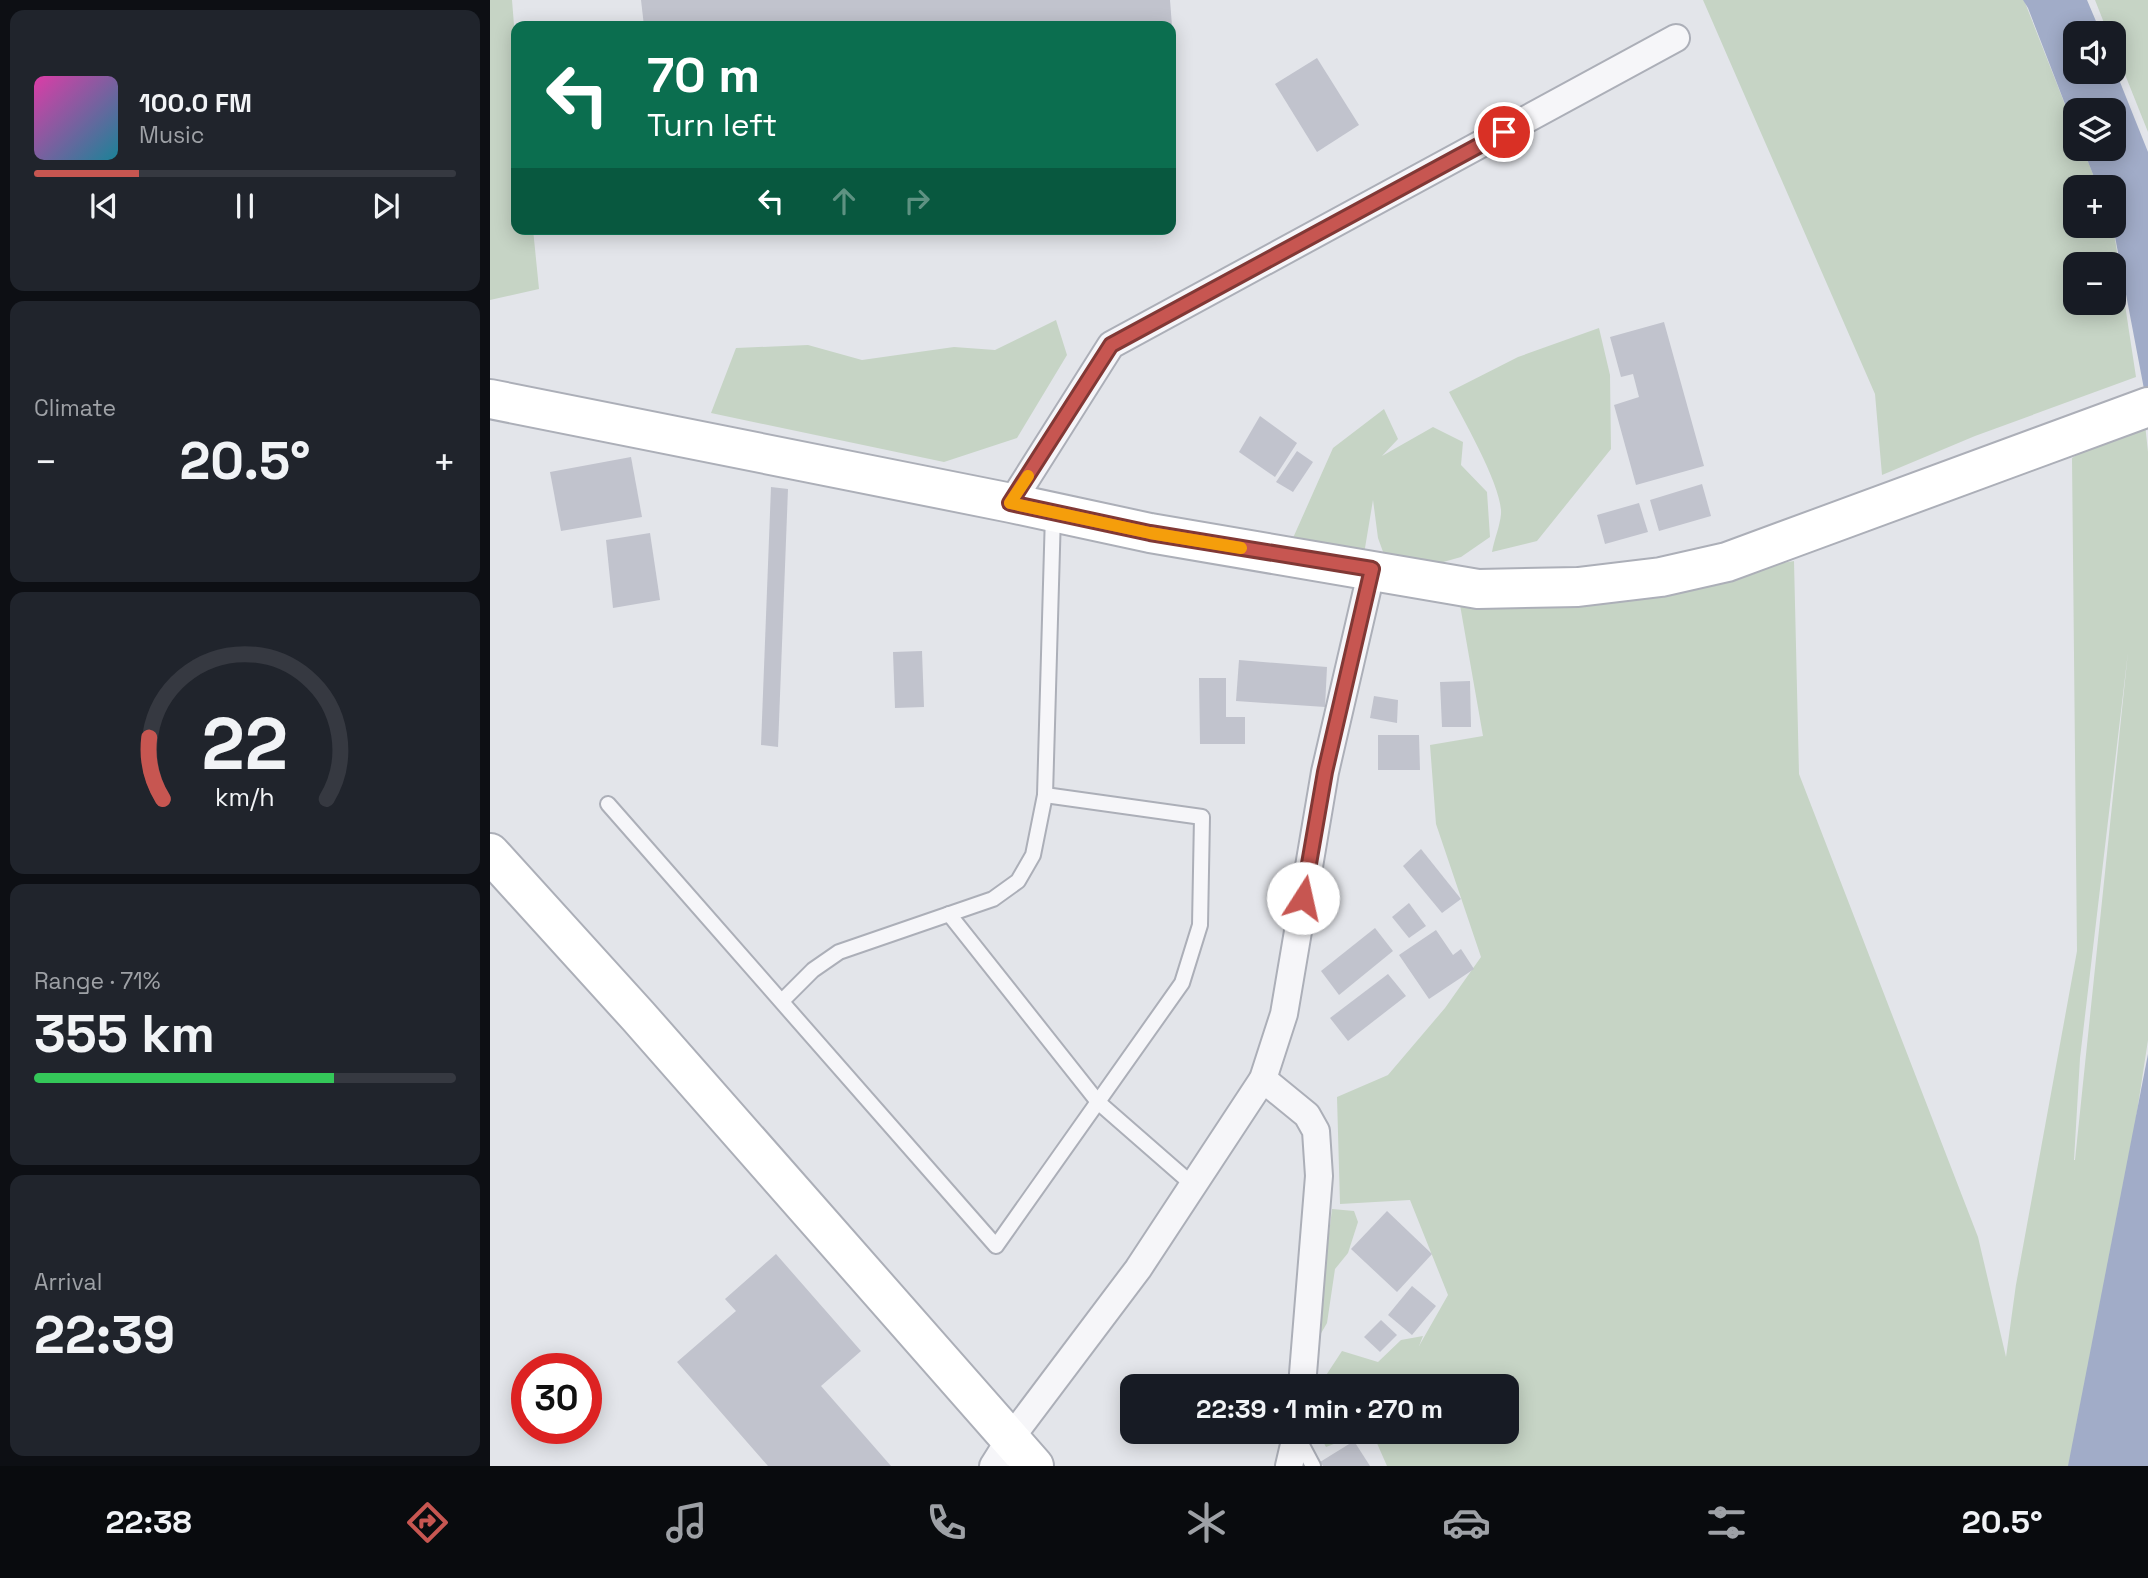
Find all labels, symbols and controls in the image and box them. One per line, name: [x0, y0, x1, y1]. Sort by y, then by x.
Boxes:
map controls: [2063, 21, 2126, 315]
button: sound: [2063, 21, 2126, 84]
text: 70 m: [647, 44, 760, 106]
icon: left: [532, 49, 623, 140]
text: 100.0 FM: [139, 86, 252, 120]
button: layers: [2063, 98, 2126, 161]
pin: [1474, 102, 1534, 162]
text: Turn left: [647, 105, 777, 145]
icon: arrive: [1485, 113, 1523, 151]
text: Music: [139, 120, 204, 150]
button: +: [2063, 175, 2126, 238]
icon: left: [752, 182, 790, 220]
icon: ahead: [825, 182, 863, 220]
icon: right: [898, 182, 936, 220]
icon: previous: [85, 187, 123, 225]
icon: pause: [226, 187, 264, 225]
icon: next: [367, 187, 405, 225]
button: −: [2063, 252, 2126, 315]
text: Climate: [34, 393, 116, 423]
text: 20.5°: [179, 428, 311, 494]
text: −: [34, 438, 58, 486]
text: +: [432, 438, 456, 486]
text: 22: [202, 697, 288, 790]
text: km/h: [215, 781, 275, 813]
position arrow: [1266, 861, 1340, 935]
text: Range · 71%: [34, 966, 160, 996]
text: 355 km: [34, 1001, 215, 1067]
text: Arrival: [34, 1267, 102, 1297]
text: 22:39: [34, 1302, 175, 1368]
speed limit sign: 30: [511, 1353, 602, 1444]
text: 22:39 · 1 min · 270 m: [1196, 1392, 1443, 1426]
icon: directions: [403, 1498, 452, 1547]
icon: music: [662, 1498, 711, 1547]
icon: phone: [922, 1498, 971, 1547]
icon: climate: [1182, 1498, 1231, 1547]
icon: car: [1442, 1498, 1491, 1547]
icon: filters: [1702, 1498, 1751, 1547]
text: 22:38: [105, 1502, 192, 1542]
text: 20.5°: [1962, 1502, 2043, 1542]

